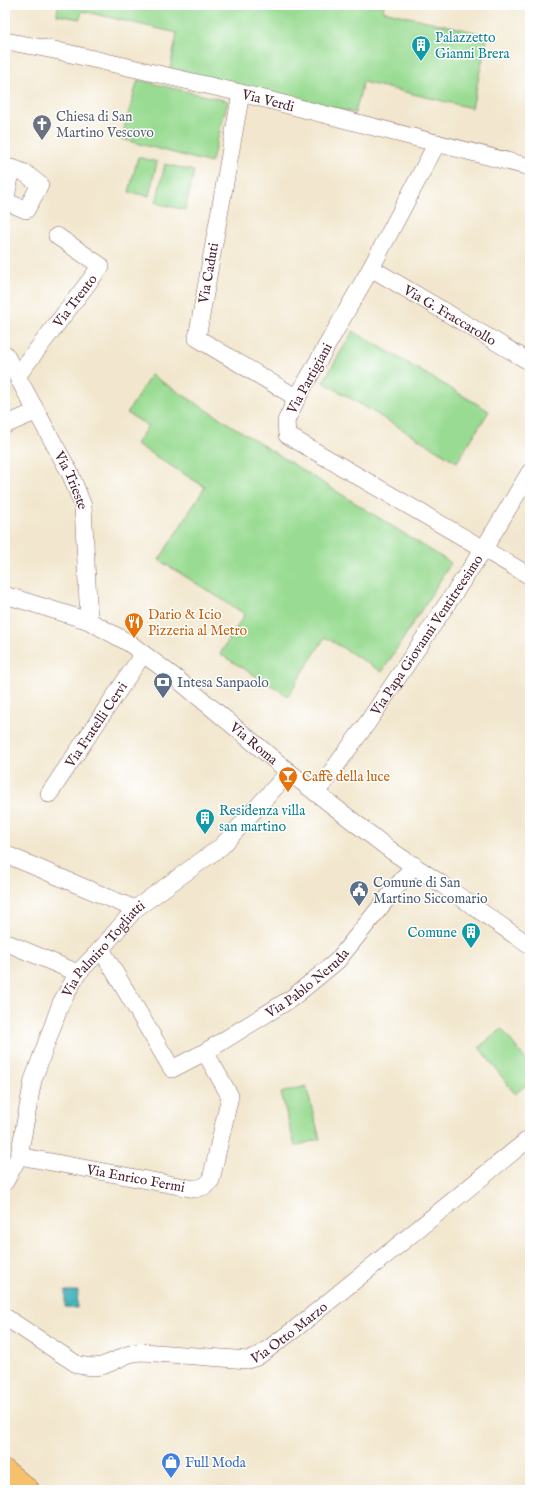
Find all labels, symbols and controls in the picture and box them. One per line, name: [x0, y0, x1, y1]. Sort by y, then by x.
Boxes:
place label: Palazzetto Gianni Brera: [435, 29, 511, 63]
building icon: Palazzetto Gianni Brera: [410, 34, 432, 62]
street label: Via Verdi: [239, 85, 296, 116]
place label: Chiesa di San Martino Vescovo: [56, 108, 154, 142]
church icon: Chiesa di San Martino Vescovo: [31, 113, 53, 141]
street label: Via Caduti: [195, 241, 223, 306]
street label: Via Trento: [49, 270, 102, 332]
street label: Via G. Fraccarollo: [399, 281, 500, 350]
street label: Via Partigiani: [283, 340, 337, 418]
street label: Via Trieste: [49, 447, 91, 510]
street label: Via Papa Giovanni Ventitreesimo: [366, 551, 488, 720]
place label: Dario & Icio Pizzeria al Metro: [148, 606, 248, 640]
restaurant icon: Dario & Icio Pizzeria al Metro: [123, 611, 145, 639]
bank icon: Intesa Sanpaolo: [152, 671, 174, 699]
place label: Intesa Sanpaolo: [177, 674, 269, 692]
street label: Via Fratelli Cervi: [61, 678, 132, 772]
street label: Via Roma: [225, 718, 282, 770]
bar icon: Caffè della luce: [277, 765, 299, 793]
place label: Caffè della luce: [302, 768, 391, 786]
place label: Residenza villa san martino: [219, 802, 306, 836]
building icon: Residenza villa san martino: [194, 807, 216, 835]
place label: Comune di San Martino Siccomario: [373, 874, 488, 908]
public building icon: Comune di San Martino Siccomario: [348, 879, 370, 907]
street label: Via Palmiro Togliatti: [58, 897, 149, 1001]
building icon: Comune: [460, 921, 482, 949]
place label: Comune: [408, 924, 458, 942]
street label: Via Pablo Neruda: [261, 944, 354, 1023]
street label: Via Enrico Fermi: [84, 1161, 187, 1197]
street label: Via Otto Marzo: [248, 1298, 332, 1369]
shop icon: Full Moda: [160, 1451, 182, 1479]
place label: Full Moda: [185, 1454, 247, 1472]

